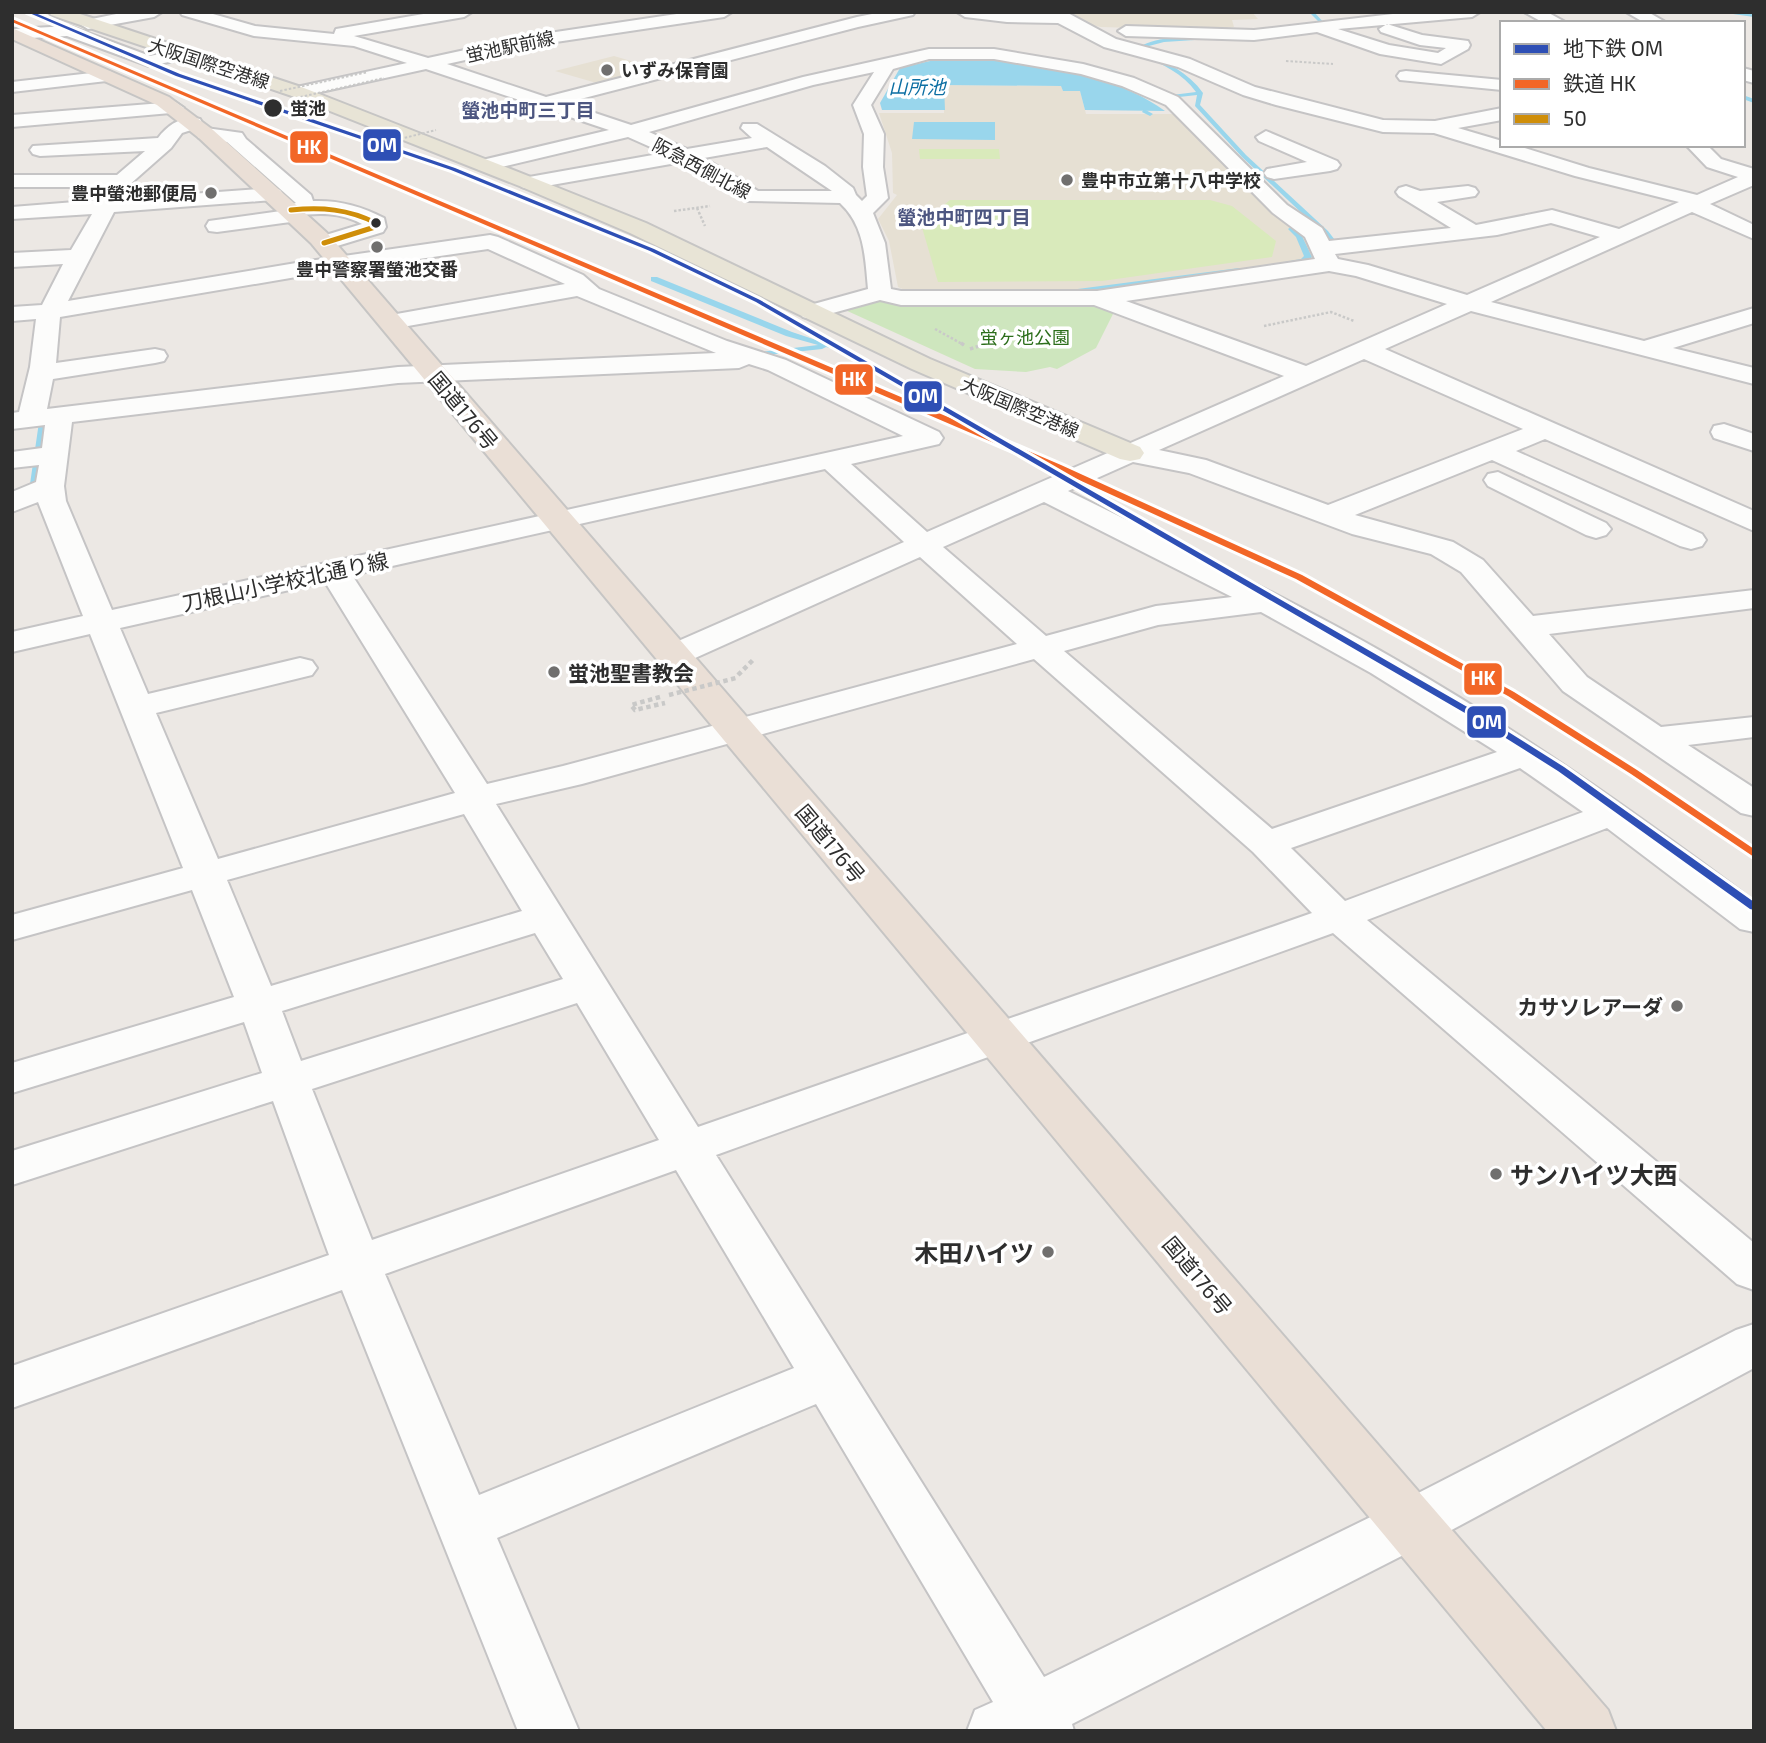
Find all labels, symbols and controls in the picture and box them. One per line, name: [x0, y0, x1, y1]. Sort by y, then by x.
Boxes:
legend: [1500, 21, 1745, 147]
street label: 蛍池駅前線: [464, 26, 556, 66]
street label: 大阪国際空港線: [146, 33, 272, 93]
text: 地下鉄 OM: [1563, 35, 1663, 60]
place label: いずみ保育園: [621, 59, 729, 81]
marker: いずみ保育園: [599, 62, 615, 78]
text: 鉄道 HK: [1563, 70, 1637, 95]
water label: 山所池: [888, 75, 947, 98]
marker: 蛍池: [262, 97, 284, 119]
place label: 蛍池: [290, 97, 326, 119]
district label: 螢池中町三丁目: [461, 98, 595, 121]
text: 50: [1563, 105, 1587, 130]
line badge: OM: [362, 128, 402, 162]
line badge: HK: [289, 130, 329, 164]
text: OM: [367, 133, 397, 156]
street label: 阪急西側北線: [649, 133, 755, 203]
text: HK: [296, 135, 322, 158]
place label: 豊中市立第十八中学校: [1081, 169, 1261, 191]
marker: 豊中市立第十八中学校: [1059, 172, 1075, 188]
place label: 豊中螢池郵便局: [71, 182, 197, 204]
marker: 豊中螢池郵便局: [203, 185, 219, 201]
district label: 螢池中町四丁目: [897, 205, 1031, 228]
unlabelled marker: [369, 216, 383, 230]
marker: 豊中警察署螢池交番: [369, 239, 385, 255]
place label: 豊中警察署螢池交番: [296, 258, 458, 280]
park label: 蛍ヶ池公園: [980, 326, 1070, 348]
line badge: HK: [834, 363, 874, 396]
street label: 国道176号: [424, 366, 504, 454]
text: HK: [841, 367, 867, 390]
street label: 大阪国際空港線: [958, 372, 1082, 442]
line badge: OM: [903, 380, 943, 413]
text: OM: [908, 384, 938, 407]
street label: 刀根山小学校北通り線: [180, 547, 390, 615]
place label: 蛍池聖書教会: [568, 660, 694, 685]
line badge: HK: [1463, 662, 1503, 696]
marker: 蛍池聖書教会: [546, 664, 562, 680]
text: HK: [1470, 666, 1496, 689]
line badge: OM: [1466, 705, 1507, 739]
text: OM: [1472, 710, 1502, 733]
street label: 国道176号: [791, 799, 871, 887]
place label: カサソレアーダ: [1517, 994, 1663, 1019]
marker: カサソレアーダ: [1669, 998, 1685, 1014]
place label: サンハイツ大西: [1510, 1160, 1678, 1189]
marker: サンハイツ大西: [1488, 1166, 1504, 1182]
street label: 国道176号: [1158, 1231, 1238, 1319]
place label: 木田ハイツ: [914, 1238, 1034, 1267]
marker: 木田ハイツ: [1040, 1244, 1056, 1260]

